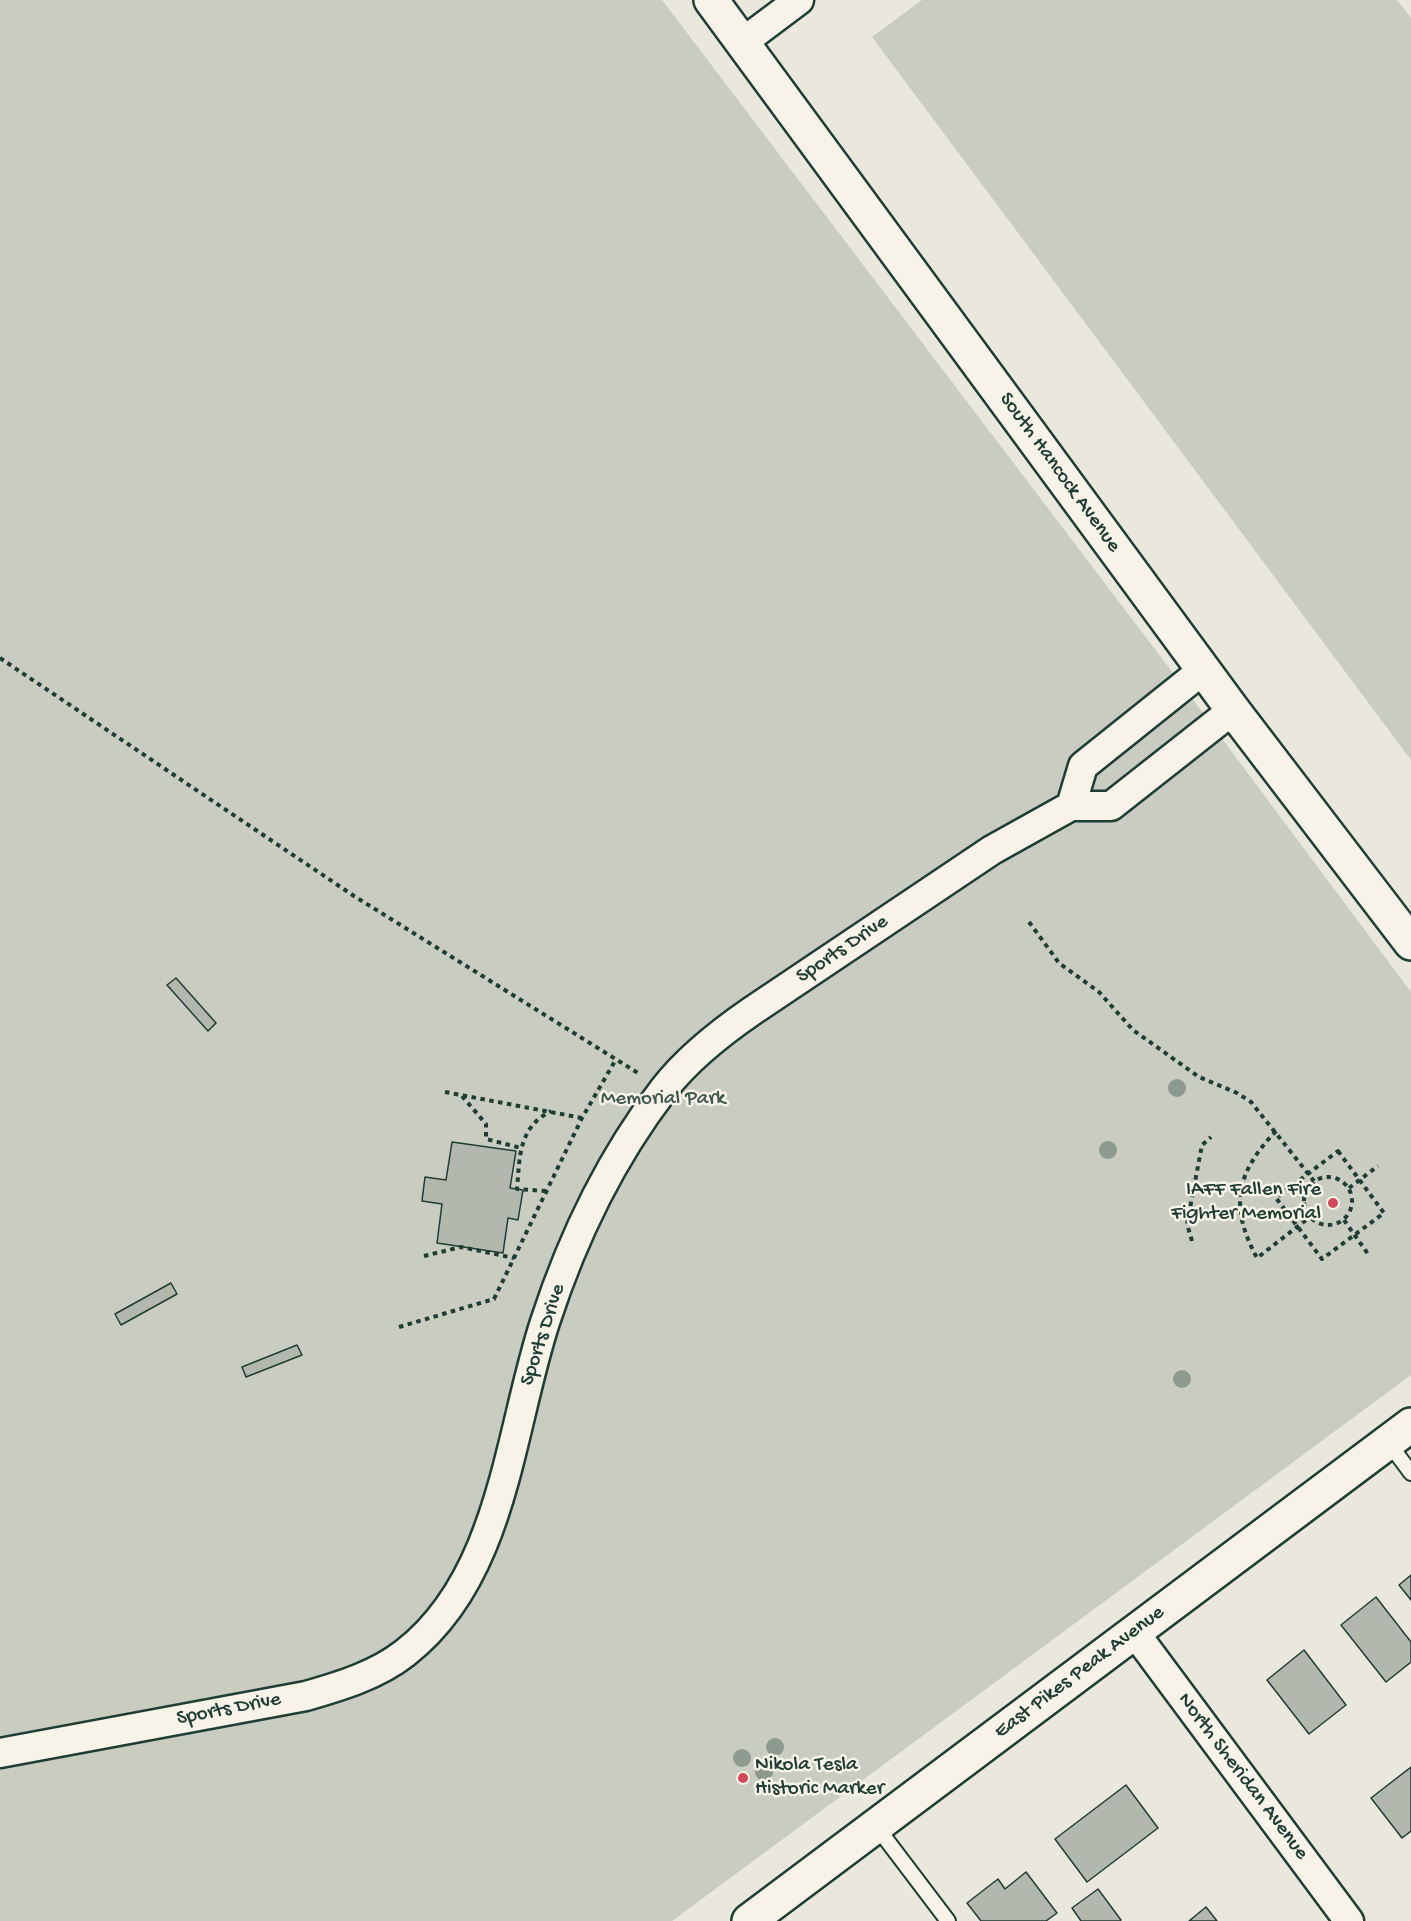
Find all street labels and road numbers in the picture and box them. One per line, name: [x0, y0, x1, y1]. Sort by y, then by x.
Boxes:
street label: South Hancock Avenue: [992, 388, 1126, 558]
street label: Sports Drive: [792, 910, 894, 990]
street label: Sports Drive: [516, 1281, 572, 1389]
street label: East Pikes Peak Avenue: [990, 1601, 1170, 1745]
street label: Sports Drive: [175, 1688, 283, 1732]
street label: North Sheridan Avenue: [1171, 1688, 1313, 1866]

